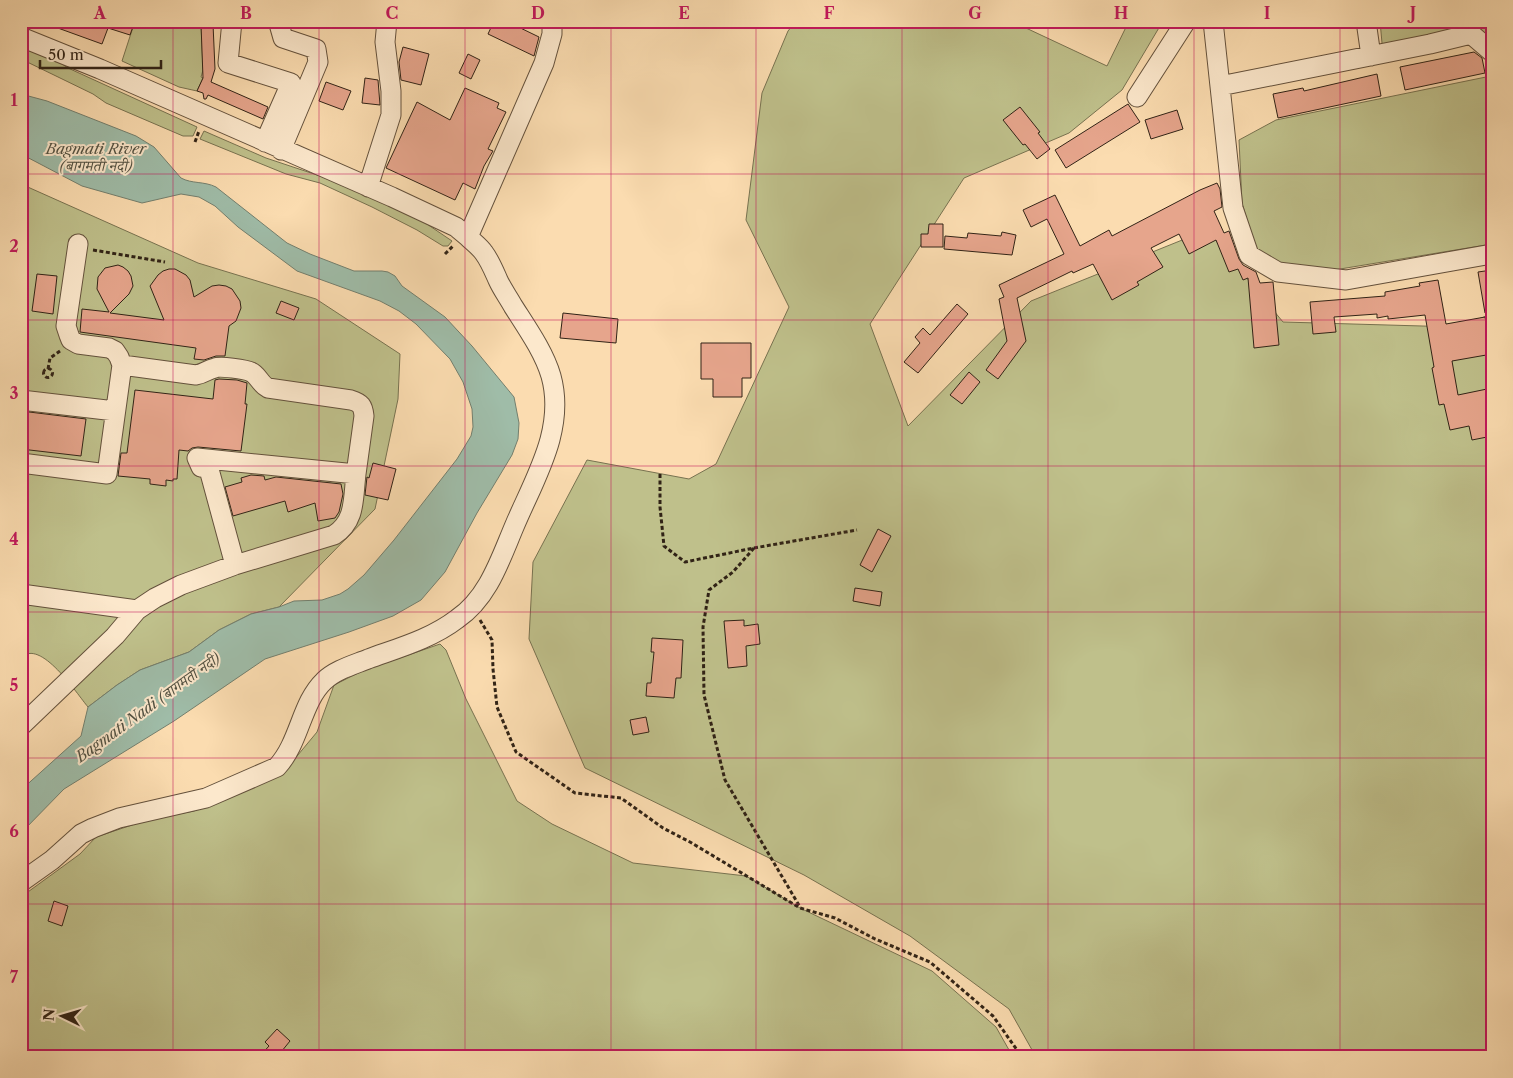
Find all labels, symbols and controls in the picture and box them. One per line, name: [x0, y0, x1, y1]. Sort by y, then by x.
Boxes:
text: A: [93, 3, 107, 23]
text: B: [240, 3, 252, 23]
text: C: [386, 3, 398, 23]
text: D: [531, 3, 545, 23]
text: E: [678, 3, 690, 23]
text: F: [824, 3, 835, 23]
text: G: [968, 3, 982, 23]
text: H: [1114, 3, 1128, 23]
text: I: [1264, 3, 1271, 23]
text: J: [1407, 3, 1416, 23]
scale bar: [40, 38, 161, 70]
text: 50 m: [48, 45, 84, 64]
text: 1: [10, 90, 18, 110]
water label: Bagmati River (बागमती नदी): [45, 139, 147, 175]
text: 2: [9, 236, 19, 256]
text: 3: [9, 383, 19, 403]
text: 4: [9, 529, 19, 549]
water label: Bagmati Nadi (बागमती नदी): [71, 648, 224, 767]
text: 5: [10, 675, 19, 695]
text: 6: [9, 821, 19, 841]
text: 7: [10, 967, 19, 987]
north arrow: [38, 990, 88, 1040]
text: N: [40, 1008, 59, 1022]

